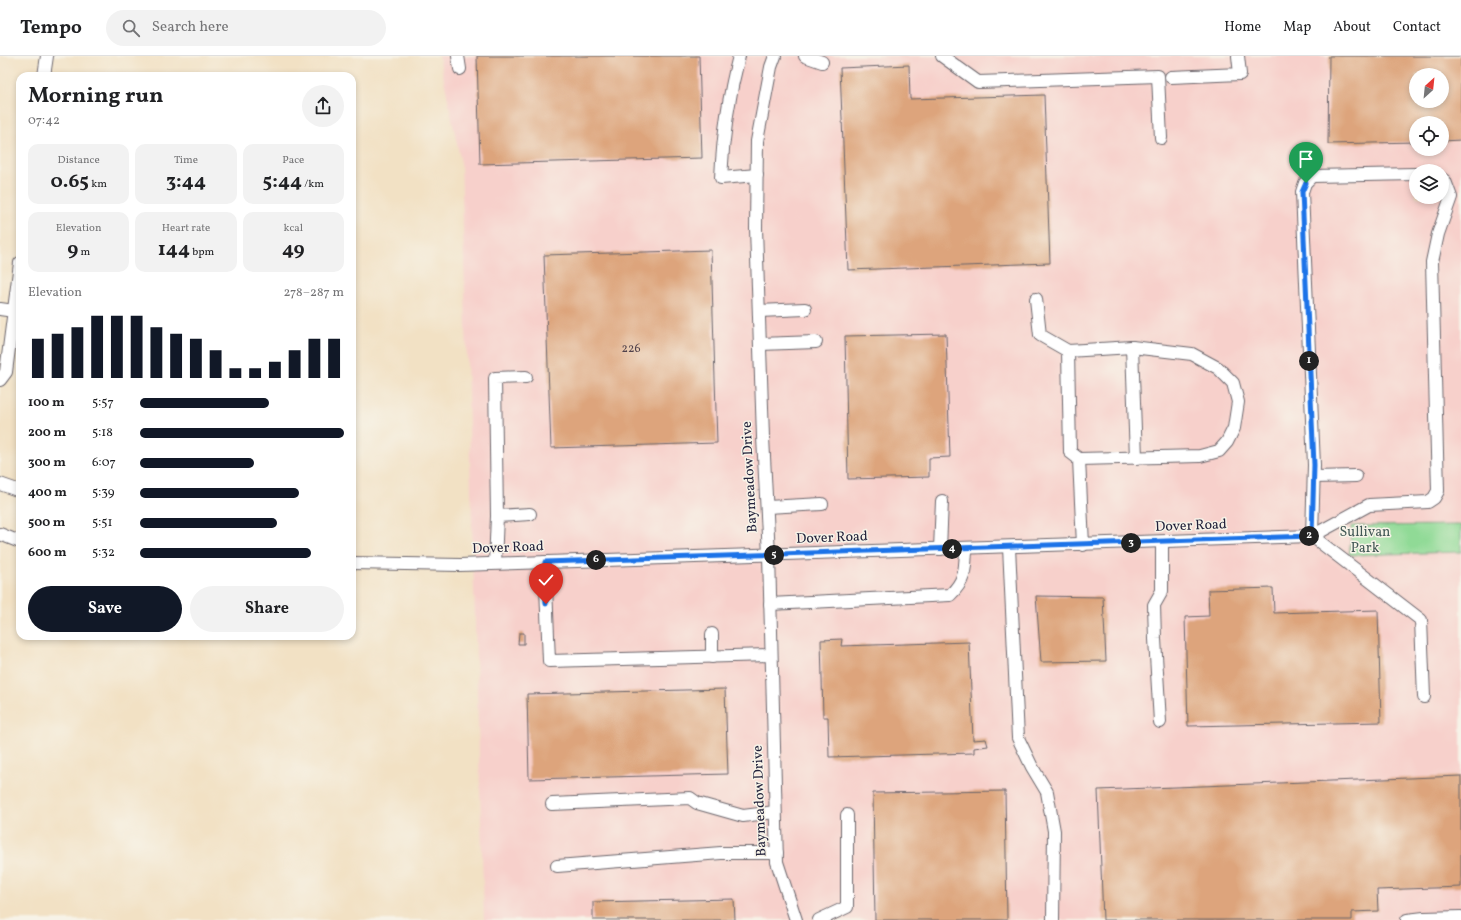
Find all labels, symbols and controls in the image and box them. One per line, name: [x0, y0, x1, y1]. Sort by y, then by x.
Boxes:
search box: [106, 10, 386, 46]
text: Tempo: [20, 15, 82, 41]
icon: search: [120, 17, 142, 39]
text: Search here: [152, 17, 229, 38]
text: Home: [1224, 18, 1261, 37]
text: Map: [1283, 18, 1311, 37]
text: About: [1333, 18, 1371, 37]
text: Contact: [1393, 18, 1441, 37]
north arrow: [1409, 68, 1449, 108]
map controls: [1409, 68, 1449, 204]
text: Morning run: [28, 81, 163, 112]
button: share: [302, 85, 344, 127]
text: 07:42: [28, 112, 60, 130]
button: locate: [1409, 116, 1449, 156]
pin: [1289, 142, 1323, 183]
icon: arrive: [1295, 148, 1317, 170]
text: Distance: [58, 153, 100, 168]
text: Time: [174, 153, 198, 168]
text: Pace: [282, 153, 304, 168]
button: layers: [1409, 164, 1449, 204]
text: 0.65: [50, 168, 89, 196]
text: 3:44: [166, 168, 206, 196]
text: 5:44: [263, 168, 302, 196]
text: km: [89, 177, 107, 192]
text: /km: [302, 177, 324, 192]
text: Elevation: [56, 221, 102, 236]
text: Heart rate: [162, 221, 210, 236]
text: kcal: [284, 221, 303, 236]
text: 9: [67, 236, 78, 264]
text: 144: [158, 236, 190, 264]
text: 49: [282, 236, 305, 264]
text: m: [78, 245, 90, 260]
text: bpm: [190, 245, 214, 260]
text: Elevation: [28, 284, 82, 302]
text: 278–287 m: [283, 284, 344, 302]
house number: 226: [622, 341, 640, 357]
pin: 1: [1299, 351, 1319, 371]
text: 1: [1307, 353, 1311, 368]
text: 100 m: [28, 394, 65, 412]
text: 5:57: [92, 394, 114, 412]
street label: Baymeadow Drive: [738, 420, 762, 533]
text: 200 m: [28, 424, 66, 442]
text: 5:18: [92, 424, 113, 442]
text: 300 m: [28, 454, 66, 472]
text: 6:07: [92, 454, 116, 472]
text: 400 m: [28, 484, 67, 502]
text: 5:39: [92, 484, 114, 502]
text: 500 m: [28, 514, 65, 532]
text: 5:51: [92, 514, 113, 532]
street label: Dover Road: [1155, 515, 1227, 537]
park label: Sullivan Park: [1340, 523, 1390, 558]
pin: 2: [1299, 526, 1319, 546]
street label: Dover Road: [796, 527, 868, 549]
text: 2: [1306, 528, 1312, 543]
pin: 3: [1121, 533, 1141, 553]
text: 3: [1128, 535, 1134, 550]
street label: Dover Road: [472, 537, 544, 559]
pin: 4: [942, 539, 962, 559]
text: 4: [949, 541, 955, 556]
text: 600 m: [28, 544, 66, 562]
text: 5:32: [92, 544, 115, 562]
pin: 5: [764, 545, 784, 565]
text: 5: [771, 547, 777, 562]
pin: 6: [586, 550, 606, 570]
text: 6: [593, 552, 599, 567]
pin: [529, 563, 563, 604]
icon: check: [535, 569, 557, 591]
button: Save: [28, 586, 182, 632]
button: Share: [190, 586, 344, 632]
street label: Baymeadow Drive: [749, 745, 771, 857]

